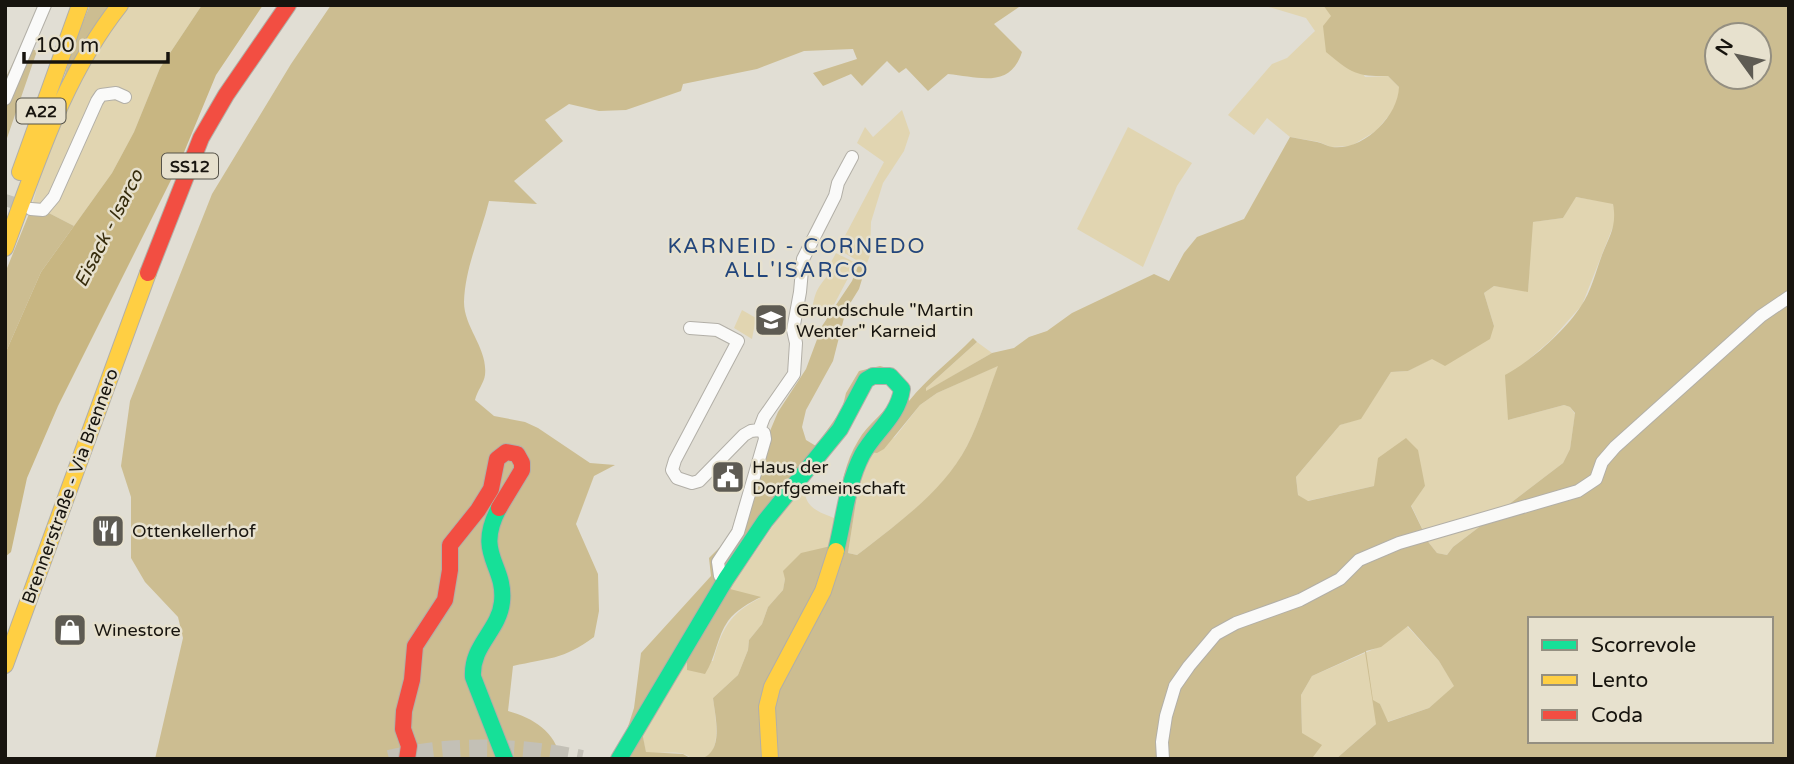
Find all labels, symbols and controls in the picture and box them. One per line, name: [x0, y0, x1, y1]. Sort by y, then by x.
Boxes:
scale bar: [24, 21, 168, 65]
north arrow: [1703, 21, 1773, 91]
text: 100 m: [35, 33, 99, 58]
text: N: [1711, 35, 1738, 60]
road number: A22: [16, 99, 66, 124]
road number: SS12: [162, 154, 218, 178]
water label: Eisack - Isarco: [70, 165, 148, 291]
district label: KARNEID - CORNEDO ALL'ISARCO: [667, 234, 927, 283]
place label: Grundschule "Martin Wenter" Karneid: [796, 299, 973, 342]
school or university icon: Grundschule "Martin Wenter" Karneid: [752, 301, 790, 339]
street label: Brennerstraße - Via Brennero: [17, 365, 123, 607]
place label: Haus der Dorfgemeinschaft: [752, 456, 906, 499]
public building icon: Haus der Dorfgemeinschaft: [709, 458, 747, 496]
restaurant icon: Ottenkellerhof: [89, 512, 127, 550]
place label: Ottenkellerhof: [132, 520, 256, 542]
shop icon: Winestore: [51, 611, 89, 649]
legend: [1528, 617, 1773, 743]
place label: Winestore: [94, 619, 181, 641]
text: Scorrevole: [1591, 633, 1696, 658]
text: Lento: [1591, 668, 1648, 693]
text: Coda: [1591, 703, 1643, 728]

